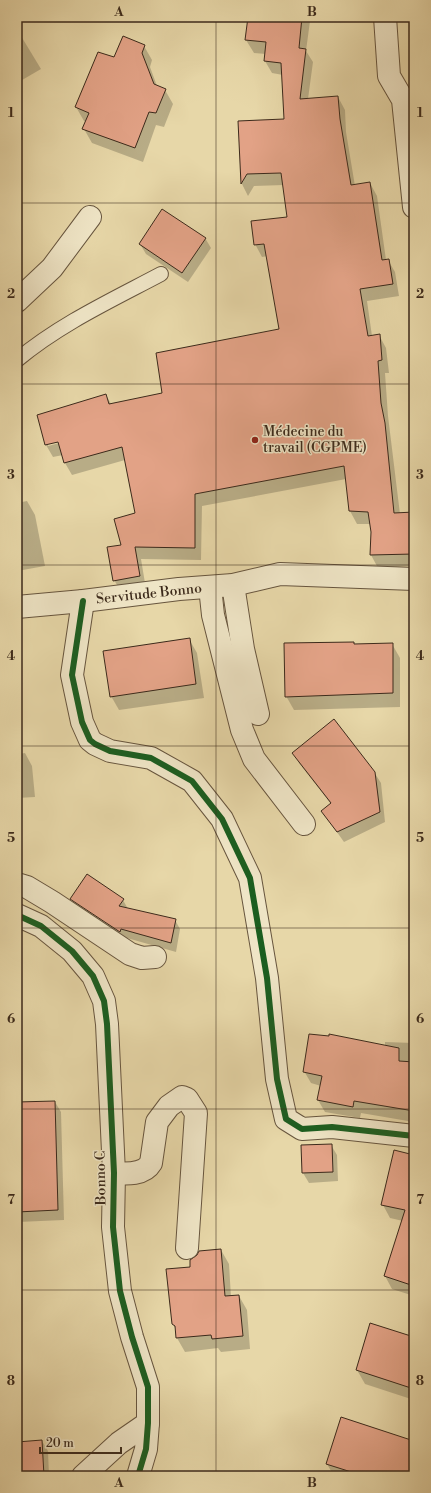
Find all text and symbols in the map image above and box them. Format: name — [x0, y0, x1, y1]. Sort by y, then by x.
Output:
text: A — [113, 4, 124, 20]
text: B — [307, 4, 317, 20]
text: 1 — [8, 105, 15, 121]
text: 1 — [417, 105, 424, 121]
text: 2 — [7, 286, 15, 302]
text: 2 — [416, 286, 424, 302]
place label: Médecine du travail (CGPME) — [263, 423, 367, 457]
marker: Médecine du travail (CGPME) — [250, 435, 260, 445]
text: 3 — [7, 467, 15, 483]
text: 3 — [416, 467, 424, 483]
street label: Servitude Bonno — [95, 579, 203, 609]
text: 4 — [7, 648, 16, 664]
text: 4 — [416, 648, 425, 664]
text: 5 — [7, 830, 15, 846]
text: 5 — [416, 830, 424, 846]
text: 6 — [7, 1011, 15, 1027]
text: 6 — [416, 1011, 424, 1027]
street label: Bonno C — [92, 1150, 110, 1207]
text: 7 — [7, 1192, 15, 1208]
text: 7 — [416, 1192, 424, 1208]
text: 8 — [7, 1373, 15, 1389]
text: 8 — [416, 1373, 424, 1389]
scale bar — [40, 1429, 121, 1455]
text: 20 m — [46, 1436, 74, 1451]
text: A — [113, 1475, 124, 1491]
text: B — [307, 1475, 317, 1491]

